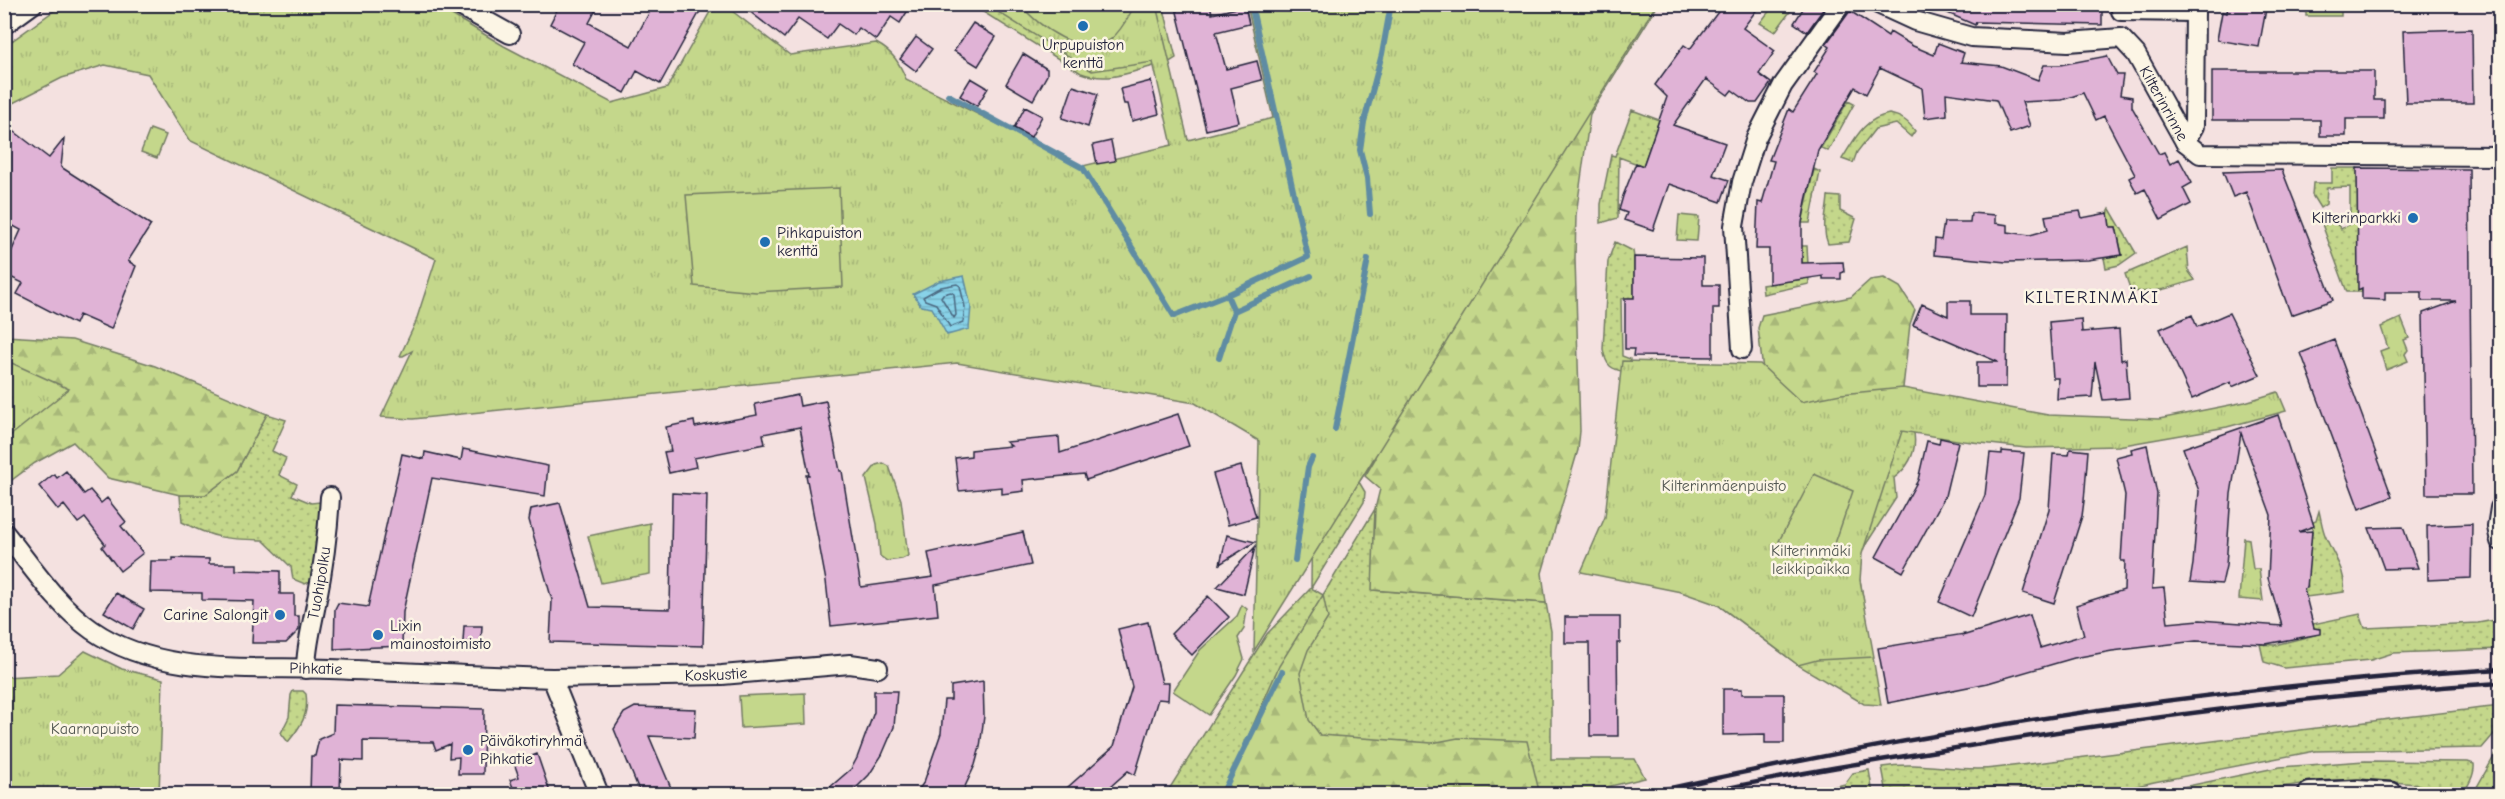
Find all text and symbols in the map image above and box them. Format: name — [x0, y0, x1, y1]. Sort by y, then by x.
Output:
marker: Urpupuiston kenttä — [1076, 19, 1090, 33]
place label: Urpupuiston kenttä — [1042, 36, 1124, 72]
street label: Kilterinrinne — [2136, 63, 2192, 144]
place label: Kilterinparkki — [2312, 209, 2401, 227]
marker: Kilterinparkki — [2406, 211, 2420, 225]
place label: Pihkapuiston kenttä — [777, 224, 862, 260]
marker: Pihkapuiston kenttä — [758, 235, 772, 249]
district label: KILTERINMÄKI — [2024, 287, 2160, 308]
park label: Kilterinmäenpuisto — [1662, 477, 1786, 495]
park label: Kilterinmäki leikkipaikka — [1771, 542, 1851, 578]
street label: Tuohipolku — [304, 546, 334, 621]
place label: Carine Salongit — [163, 606, 268, 624]
marker: Carine Salongit — [273, 608, 287, 622]
place label: Lixin mainostoimisto — [390, 617, 491, 653]
marker: Lixin mainostoimisto — [371, 628, 385, 642]
street label: Pihkatie — [289, 659, 343, 679]
street label: Koskustie — [684, 664, 748, 685]
park label: Kaarnapuisto — [51, 720, 139, 738]
place label: Päiväkotiryhmä Pihkatie — [480, 732, 582, 768]
marker: Päiväkotiryhmä Pihkatie — [461, 743, 475, 757]

